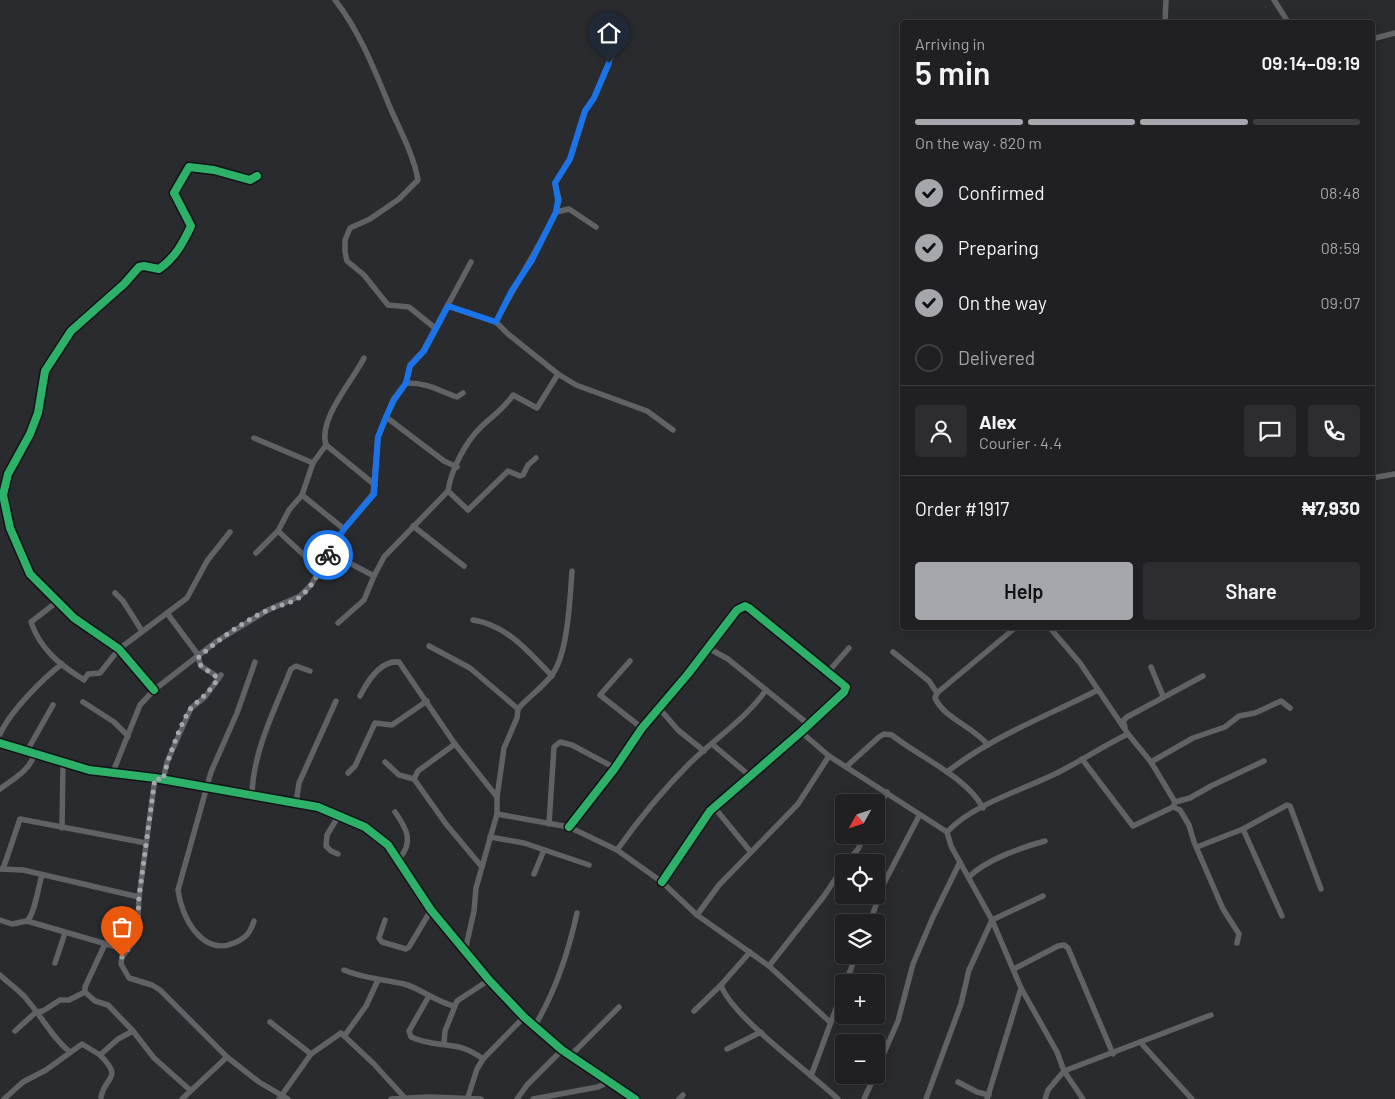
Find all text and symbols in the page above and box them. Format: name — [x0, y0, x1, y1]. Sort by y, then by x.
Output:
pin — [588, 12, 630, 63]
icon: home — [595, 19, 623, 47]
text: Arriving in — [915, 34, 985, 53]
text: 09:14–09:19 — [1261, 51, 1360, 74]
text: 5 min — [915, 53, 990, 91]
text: On the way · 820 m — [915, 133, 1042, 152]
icon: check — [915, 179, 943, 207]
text: Confirmed — [958, 181, 1045, 204]
text: 08:48 — [1320, 183, 1360, 202]
icon: check — [915, 234, 943, 262]
text: Preparing — [958, 236, 1039, 259]
text: 08:59 — [1321, 238, 1360, 257]
icon: check — [915, 289, 943, 317]
text: On the way — [958, 291, 1047, 314]
text: 09:07 — [1321, 293, 1360, 312]
text: Delivered — [958, 346, 1035, 369]
button: person — [915, 405, 967, 457]
button: chat — [1244, 405, 1296, 457]
button: phone — [1308, 405, 1360, 457]
text: Alex — [979, 410, 1017, 433]
text: Courier · 4.4 — [979, 433, 1062, 452]
text: ₦7,930 — [1302, 496, 1360, 519]
text: Order #1917 — [915, 497, 1009, 520]
courier — [303, 530, 353, 580]
icon: bike — [314, 541, 342, 569]
button: Help — [915, 562, 1133, 620]
button: Share — [1143, 562, 1360, 620]
north arrow — [835, 794, 885, 844]
map controls — [835, 794, 885, 1084]
button: locate — [835, 854, 885, 904]
pin — [101, 906, 143, 957]
icon: bag — [108, 913, 136, 941]
button: layers — [835, 914, 885, 964]
button: + — [835, 974, 885, 1024]
button: − — [835, 1034, 885, 1084]

